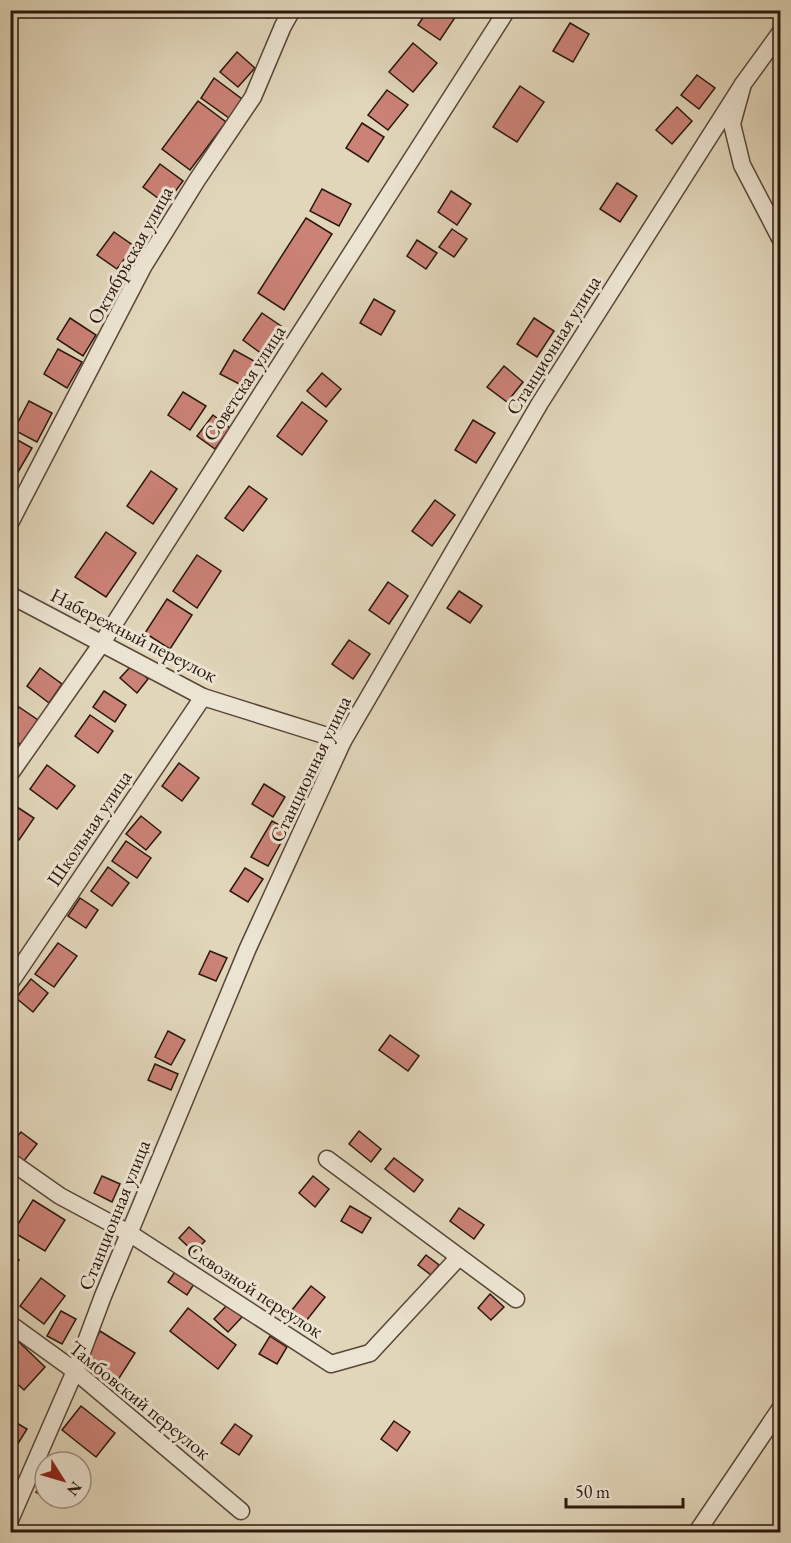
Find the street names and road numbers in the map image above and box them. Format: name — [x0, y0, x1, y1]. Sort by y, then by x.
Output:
street label: Октябрьская улица — [81, 181, 179, 329]
street label: Станционная улица — [500, 270, 606, 420]
street label: Советская улица — [197, 320, 291, 446]
street label: Набережный переулок — [46, 582, 222, 688]
street label: Станционная улица — [263, 691, 357, 847]
street label: Школьная улица — [41, 765, 137, 891]
street label: Станционная улица — [72, 1136, 156, 1294]
street label: Сквозной переулок — [182, 1236, 329, 1344]
street label: Тамбовский переулок — [64, 1335, 217, 1466]

